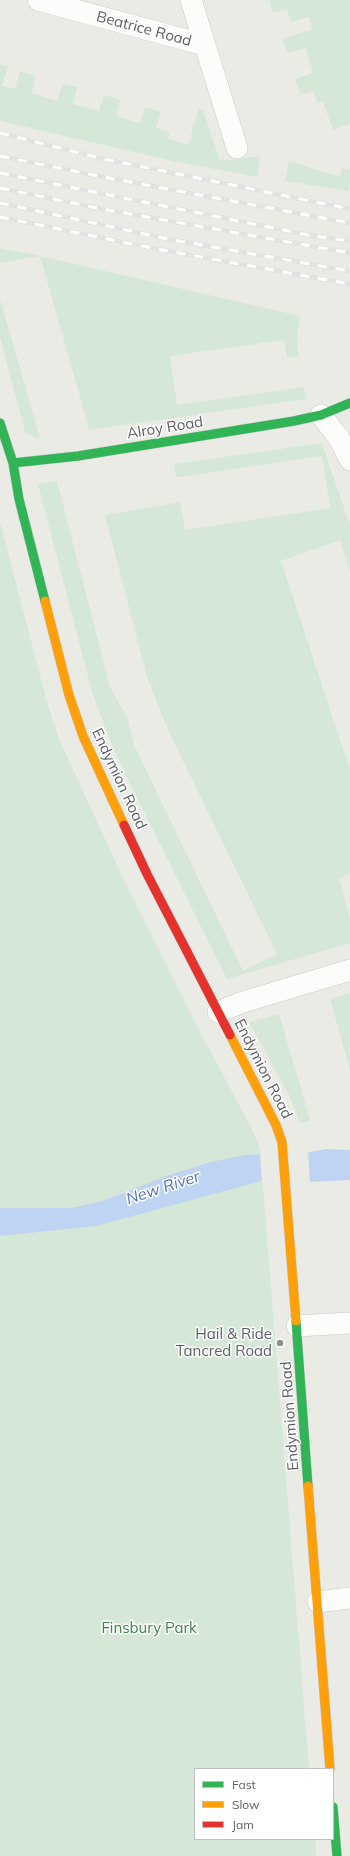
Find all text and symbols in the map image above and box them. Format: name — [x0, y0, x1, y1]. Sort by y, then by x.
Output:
street label: Beatrice Road — [94, 8, 194, 50]
street label: Alroy Road — [126, 413, 204, 443]
street label: Endymion Road — [88, 726, 150, 832]
street label: Endymion Road — [230, 1016, 296, 1122]
water label: New River — [124, 1167, 202, 1209]
place label: Hail & Ride Tancred Road — [176, 1325, 272, 1360]
marker: Hail & Ride Tancred Road — [275, 1338, 285, 1348]
street label: Endymion Road — [277, 1361, 303, 1471]
park label: Finsbury Park — [101, 1619, 197, 1637]
legend — [194, 1768, 334, 1840]
text: Fast — [232, 1777, 256, 1792]
text: Slow — [232, 1797, 260, 1812]
text: Jam — [232, 1817, 254, 1832]

